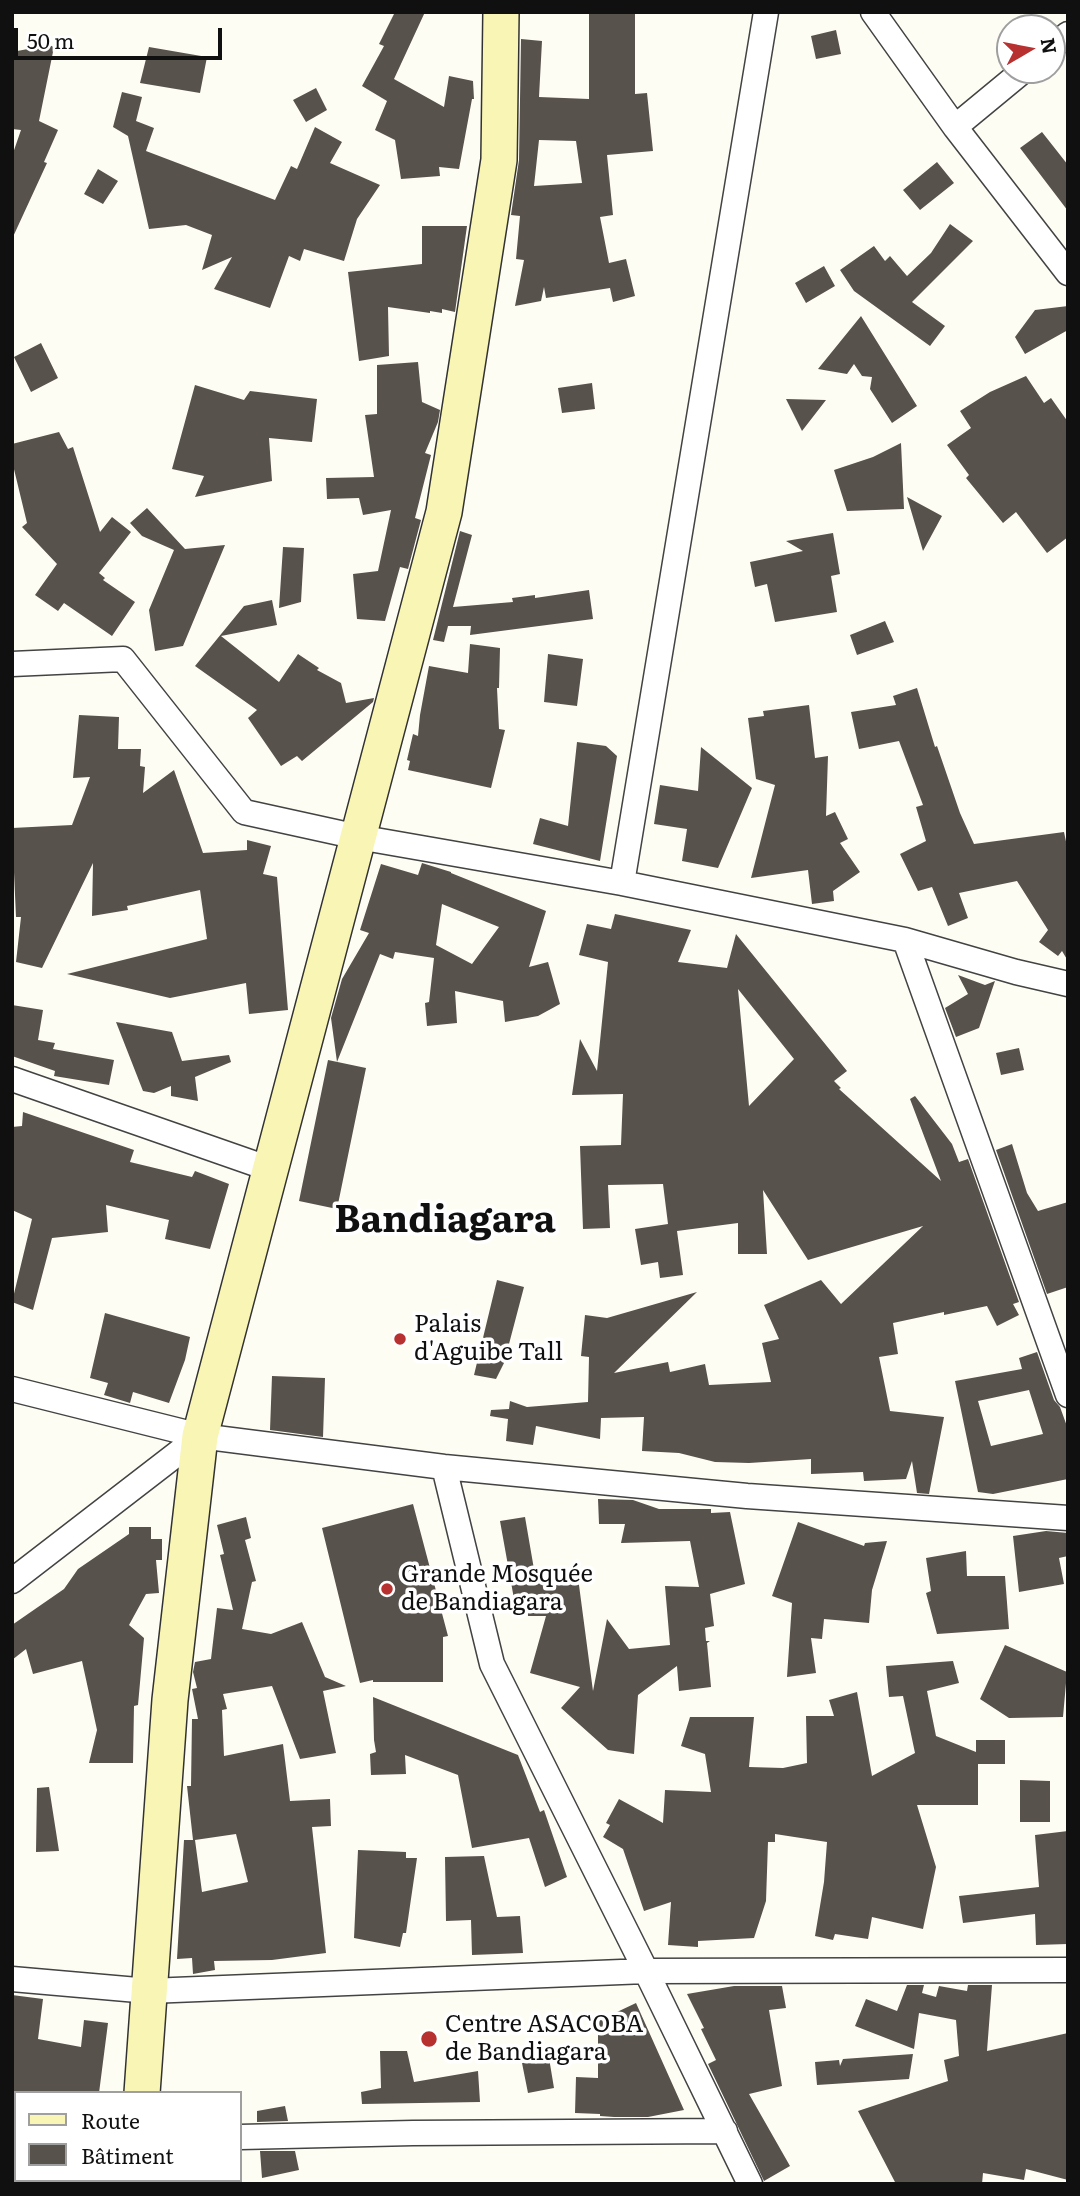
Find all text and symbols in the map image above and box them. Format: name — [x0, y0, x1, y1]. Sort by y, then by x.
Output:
scale bar — [18, 14, 226, 58]
north arrow — [996, 14, 1066, 84]
text: 50 m — [27, 24, 74, 55]
text: N — [1035, 35, 1065, 56]
district label: Bandiagara — [334, 1198, 556, 1244]
place label: Palais d'Aguibe Tall — [414, 1311, 563, 1367]
marker: Palais d'Aguibe Tall — [392, 1331, 408, 1347]
place label: Grande Mosquée de Bandiagara — [401, 1561, 593, 1617]
marker: Grande Mosquée de Bandiagara — [379, 1581, 395, 1597]
place label: Centre ASACOBA de Bandiagara — [445, 2011, 643, 2067]
marker: Centre ASACOBA de Bandiagara — [419, 2029, 439, 2049]
legend — [14, 2091, 242, 2182]
text: Route — [81, 2104, 140, 2135]
text: Bâtiment — [81, 2139, 174, 2170]

